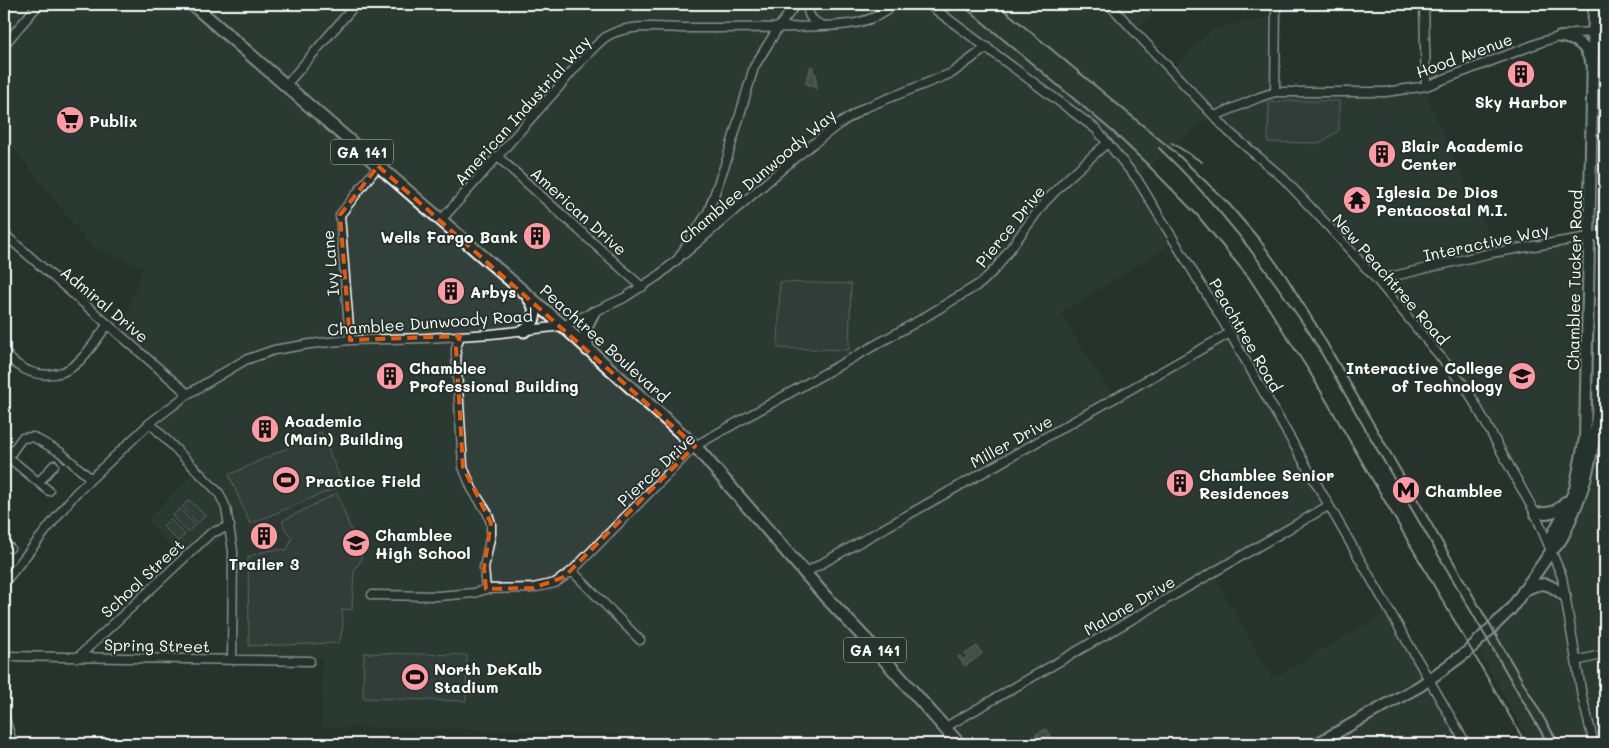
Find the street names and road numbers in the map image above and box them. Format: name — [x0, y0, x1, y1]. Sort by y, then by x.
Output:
street label: Hood Avenue — [1413, 28, 1515, 82]
street label: American Industrial Way — [449, 31, 595, 189]
street label: Chamblee Dunwoody Way — [674, 104, 840, 248]
road number: GA 141 — [331, 140, 393, 164]
street label: American Drive — [527, 162, 631, 260]
street label: Pierce Drive — [971, 181, 1049, 271]
street label: Chamblee Tucker Road — [1562, 189, 1586, 371]
street label: New Peachtree Road — [1328, 209, 1454, 349]
street label: Interactive Way — [1421, 218, 1551, 266]
street label: Ivy Lane — [317, 229, 343, 297]
street label: Admiral Drive — [57, 261, 153, 347]
street label: Peachtree Road — [1205, 274, 1287, 396]
street label: Peachtree Boulevard — [536, 279, 674, 407]
street label: Chamblee Dunwoody Road — [327, 304, 533, 340]
street label: Miller Drive — [966, 410, 1056, 472]
street label: Pierce Drive — [613, 427, 699, 511]
street label: School Street — [96, 534, 188, 622]
street label: Malone Drive — [1079, 570, 1179, 640]
street label: Spring Street — [104, 634, 210, 656]
road number: GA 141 — [844, 638, 906, 662]

